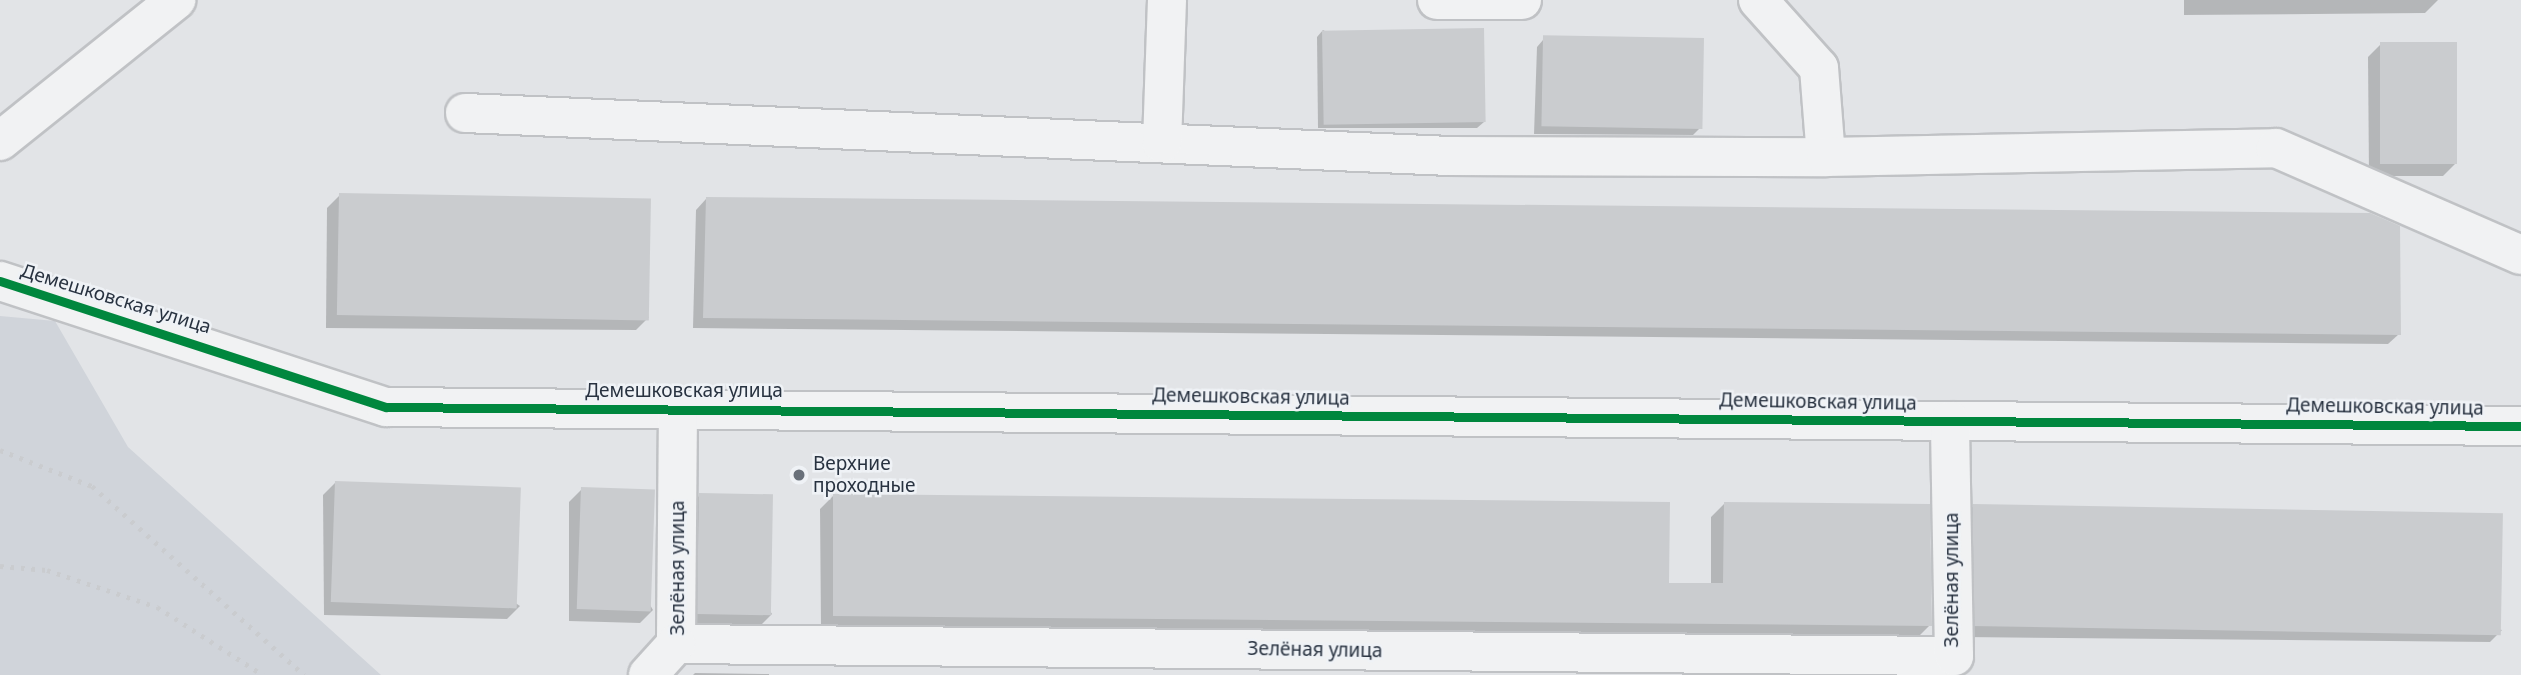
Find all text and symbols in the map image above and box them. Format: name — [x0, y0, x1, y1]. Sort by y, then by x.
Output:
street label: Демешковская улица — [18, 259, 214, 339]
street label: Демешковская улица — [585, 380, 783, 402]
street label: Демешковская улица — [1152, 384, 1350, 410]
street label: Демешковская улица — [1719, 389, 1917, 415]
street label: Демешковская улица — [2286, 394, 2484, 420]
place label: Верхние проходные — [813, 453, 915, 497]
marker: Верхние проходные — [791, 467, 807, 483]
street label: Зелёная улица — [667, 500, 689, 636]
street label: Зелёная улица — [1941, 512, 1963, 648]
street label: Зелёная улица — [1247, 637, 1383, 663]

